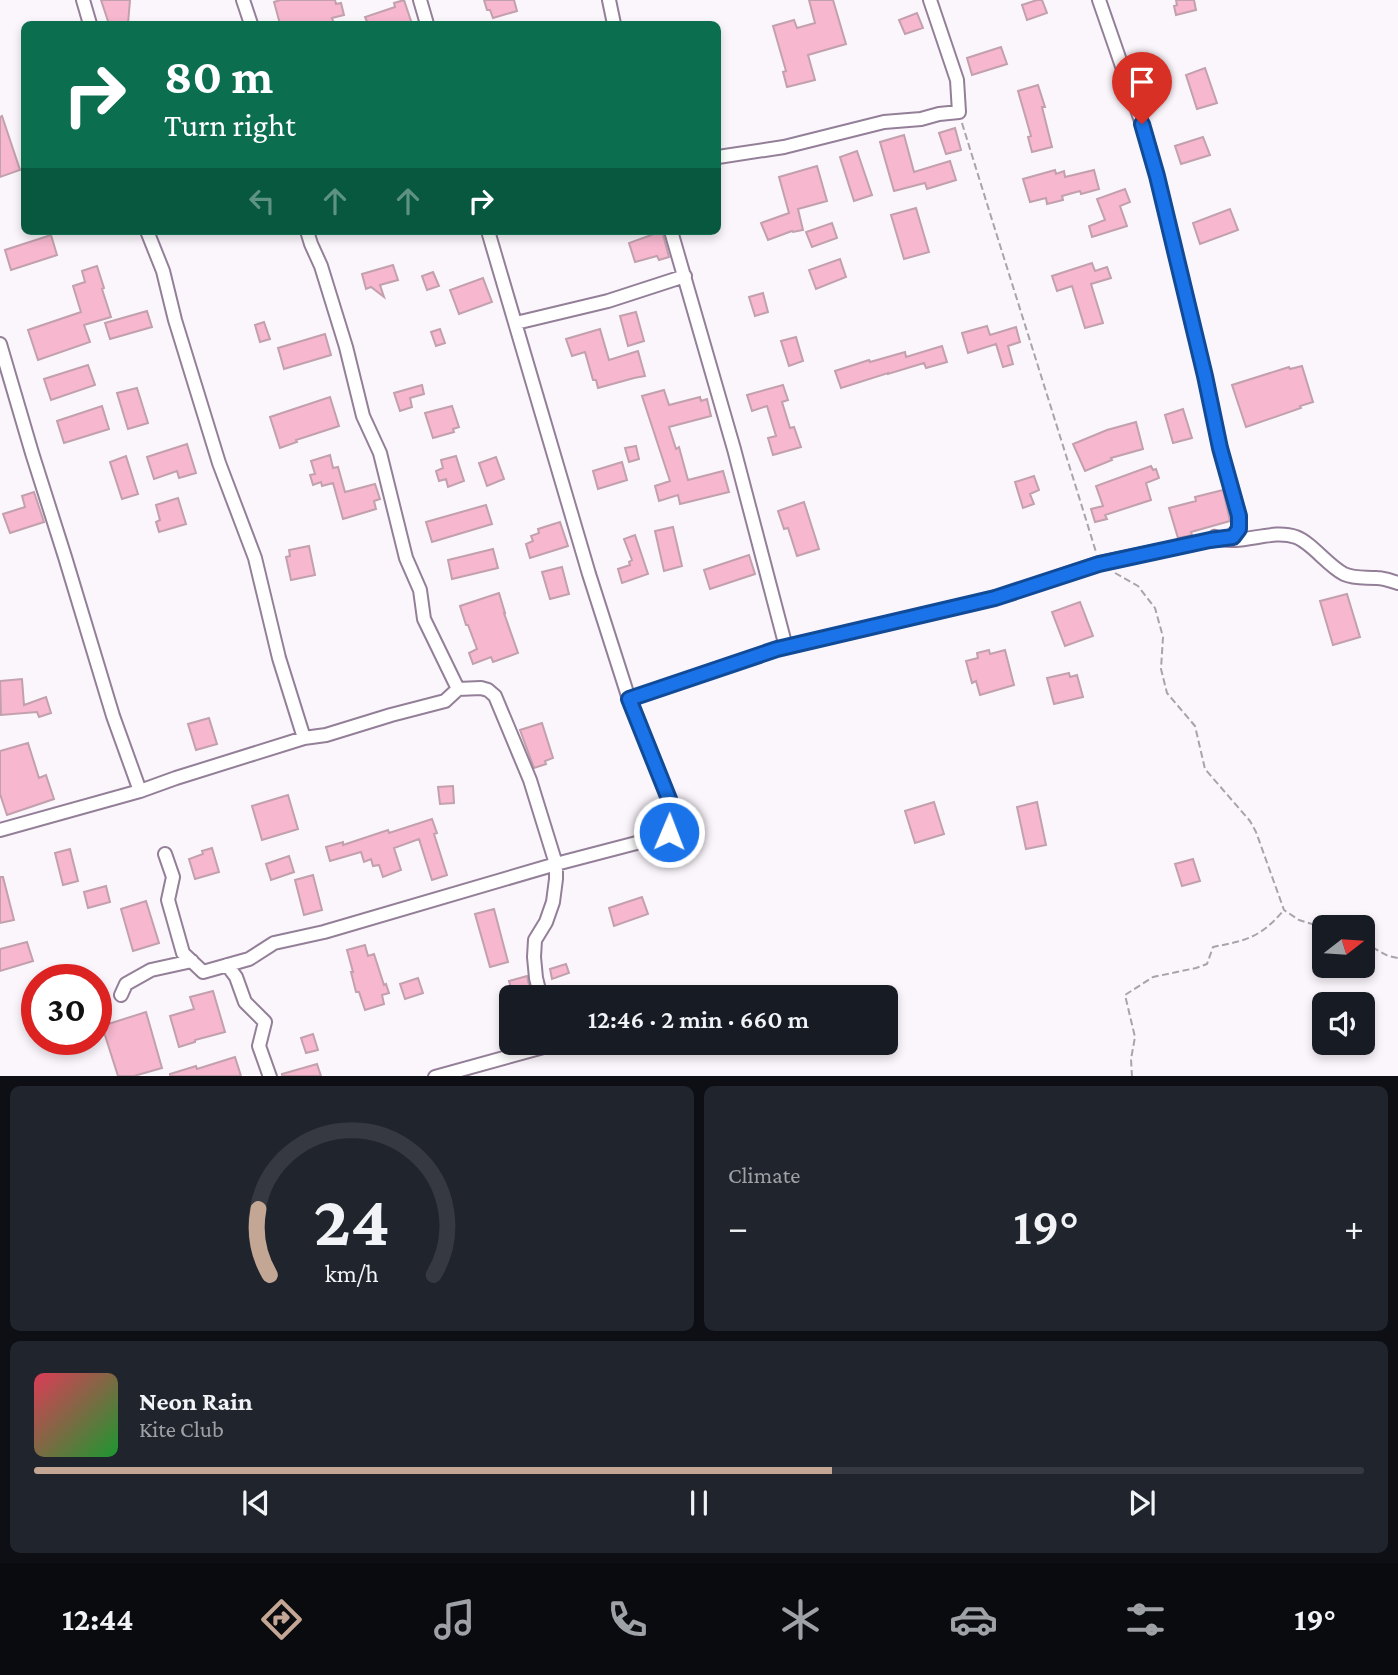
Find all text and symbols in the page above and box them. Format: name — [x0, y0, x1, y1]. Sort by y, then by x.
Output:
icon: right — [49, 49, 140, 140]
text: 80 m — [164, 49, 273, 104]
pin — [1112, 52, 1172, 124]
icon: arrive — [1123, 63, 1161, 101]
text: Turn right — [164, 107, 296, 143]
icon: left — [243, 182, 281, 220]
icon: ahead — [316, 182, 354, 220]
icon: ahead — [389, 182, 427, 220]
icon: right — [462, 182, 500, 220]
position arrow — [632, 795, 706, 869]
north arrow — [1312, 915, 1376, 978]
map controls — [1312, 915, 1375, 1055]
speed limit sign: 30 — [21, 964, 112, 1055]
button: sound — [1312, 992, 1375, 1055]
text: 12:46 · 2 min · 660 m — [588, 1005, 809, 1034]
text: Climate — [728, 1162, 800, 1188]
text: 24 — [314, 1180, 390, 1261]
text: 19° — [1013, 1197, 1079, 1255]
text: − — [728, 1206, 748, 1248]
text: + — [1344, 1206, 1364, 1248]
text: km/h — [325, 1259, 379, 1286]
text: Neon Rain — [139, 1387, 253, 1416]
text: Kite Club — [139, 1416, 224, 1442]
icon: previous — [237, 1484, 275, 1522]
icon: pause — [680, 1484, 718, 1522]
icon: next — [1123, 1484, 1161, 1522]
icon: directions — [257, 1595, 306, 1644]
icon: music — [430, 1595, 479, 1644]
icon: phone — [603, 1595, 652, 1644]
icon: climate — [776, 1595, 825, 1644]
icon: car — [949, 1595, 998, 1644]
icon: filters — [1121, 1595, 1170, 1644]
text: 12:44 — [62, 1601, 134, 1637]
text: 19° — [1294, 1601, 1336, 1637]

